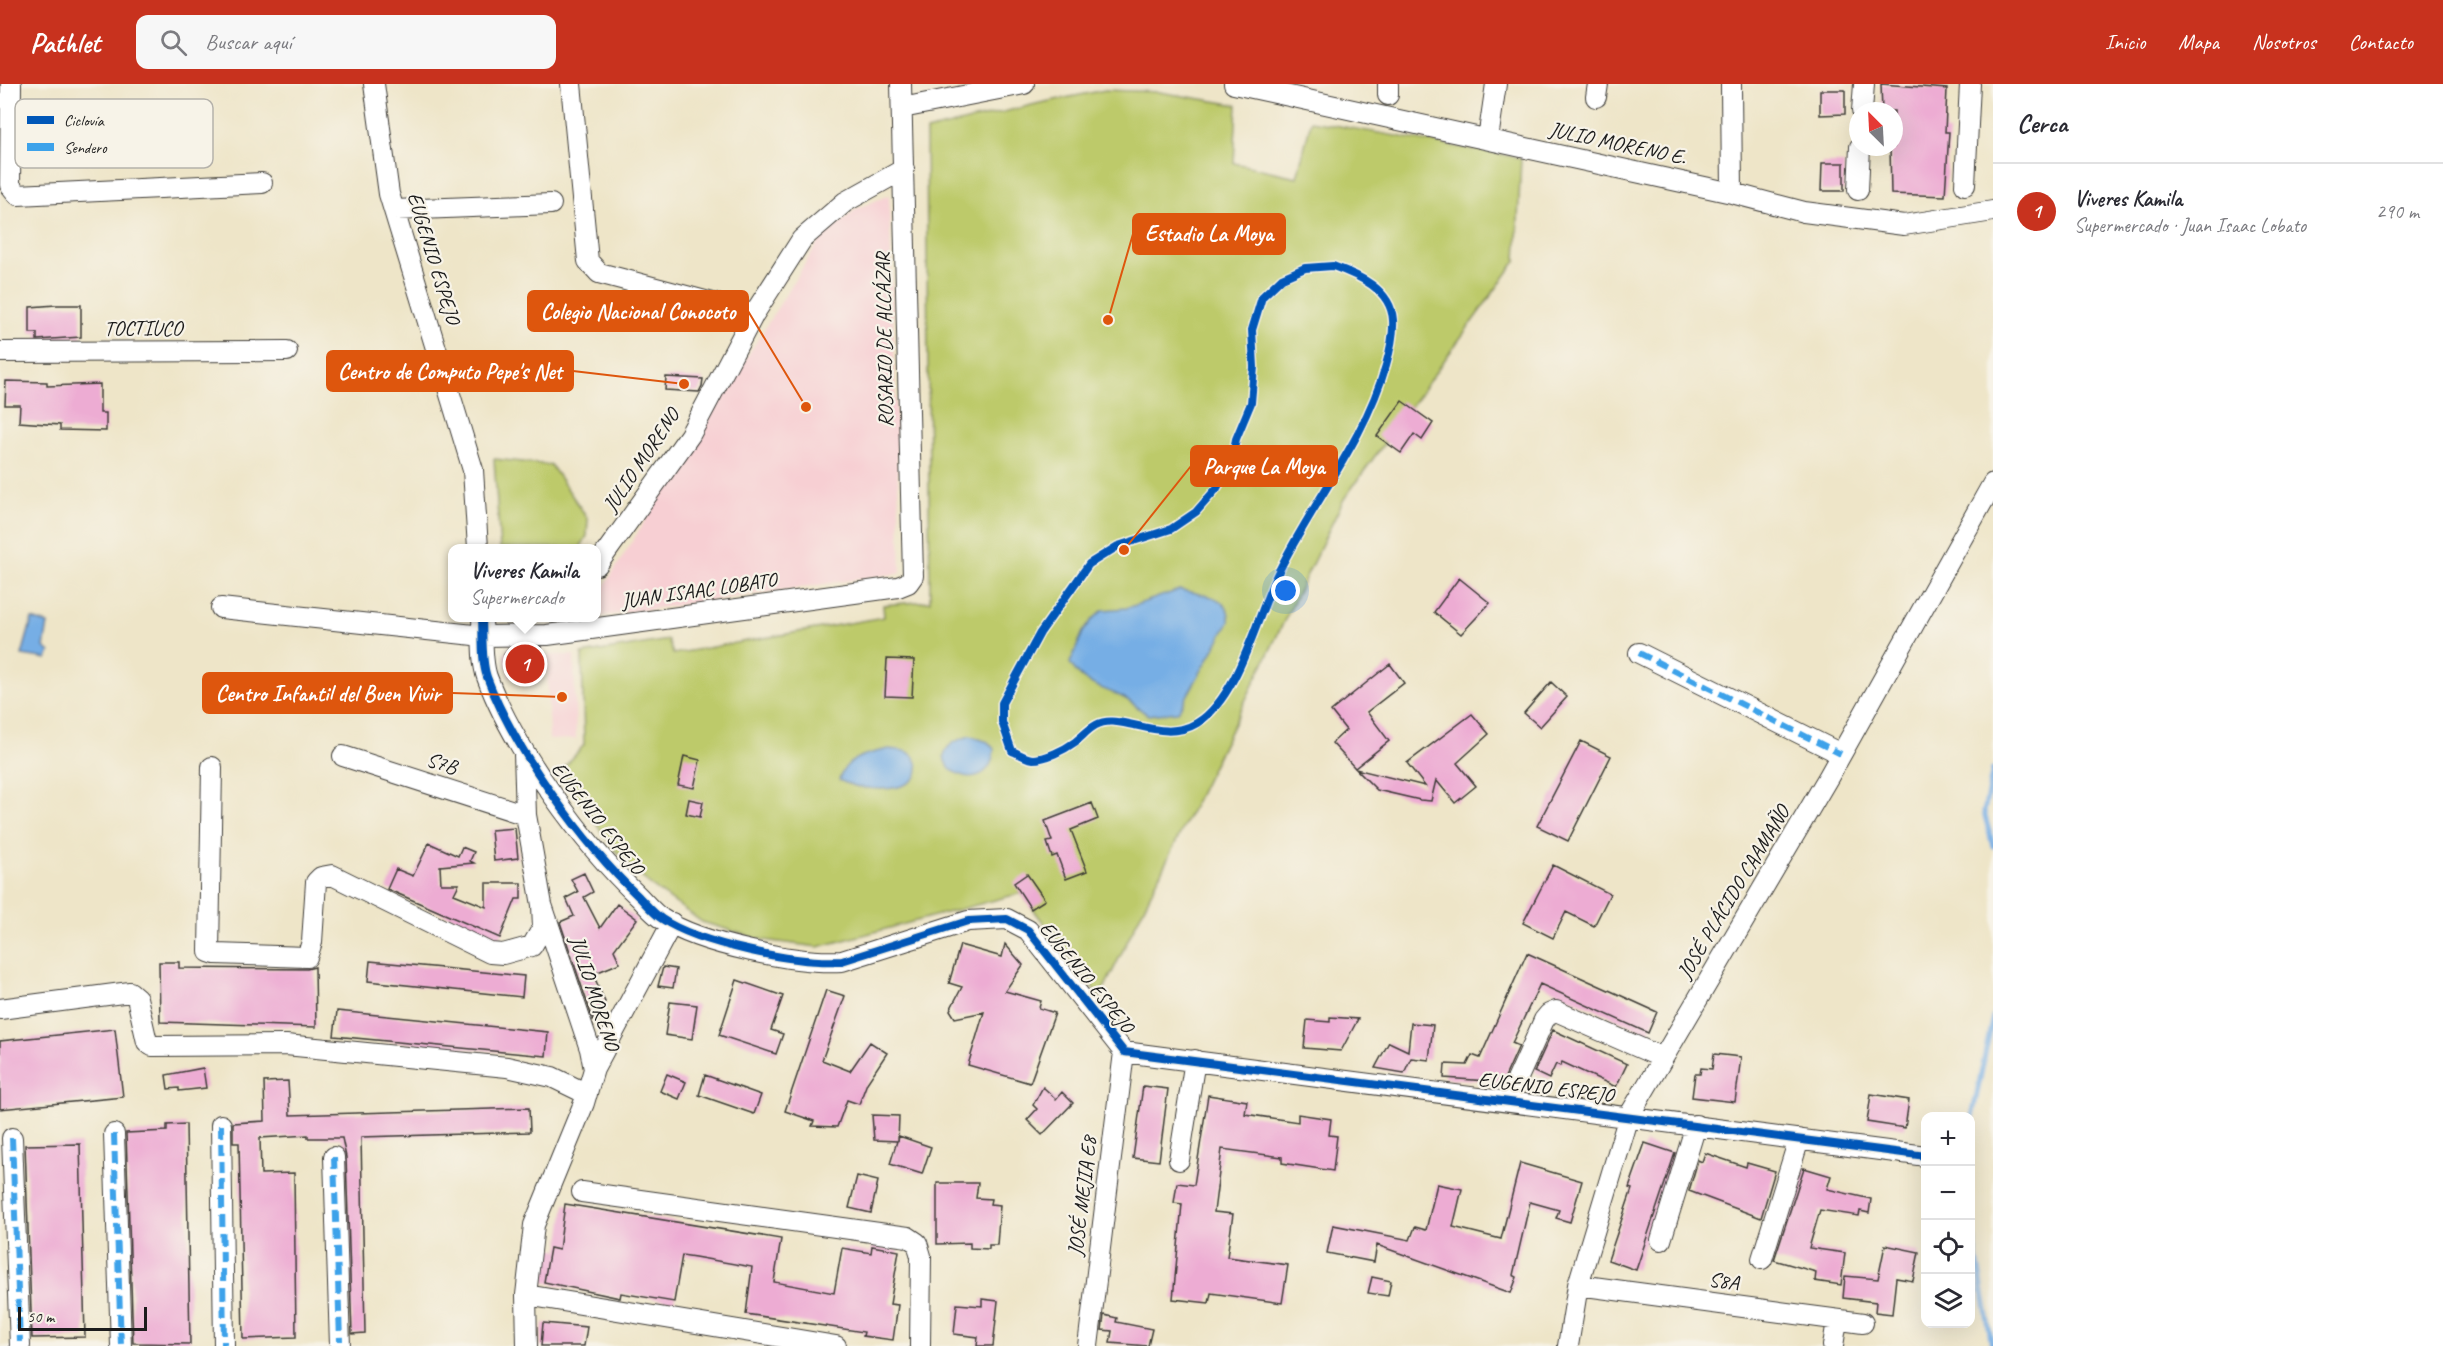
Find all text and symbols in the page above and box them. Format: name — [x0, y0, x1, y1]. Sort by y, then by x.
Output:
search box — [136, 15, 556, 69]
text: Pathlet — [30, 25, 100, 60]
icon: search — [157, 26, 190, 59]
text: Buscar aquí — [205, 28, 292, 56]
text: Inicio — [2105, 29, 2145, 55]
text: Mapa — [2178, 29, 2219, 55]
text: Nosotros — [2252, 29, 2316, 55]
text: Contacto — [2349, 29, 2413, 55]
legend — [15, 99, 213, 168]
north arrow — [1849, 102, 1903, 156]
text: Cerca — [2017, 107, 2067, 140]
text: Ciclovía — [64, 111, 105, 131]
street label: JULIO MORENO E. — [1546, 116, 1690, 170]
text: Sendero — [64, 138, 108, 158]
text: Viveres Kamila — [2074, 185, 2182, 213]
street label: EUGENIO ESPEJO — [402, 189, 467, 329]
text: 1 — [2032, 199, 2041, 224]
text: 290 m — [2376, 199, 2419, 224]
text: Supermercado · Juan Isaac Lobato — [2074, 213, 2306, 238]
callout: Estadio La Moya — [1133, 214, 1285, 254]
text: Estadio La Moya — [1145, 220, 1275, 248]
street label: ROSARIO DE ALCÁZAR — [869, 250, 899, 428]
callout: Colegio Nacional Conocoto — [528, 291, 748, 331]
text: Colegio Nacional Conocoto — [541, 298, 737, 326]
street label: TOCTIUCO — [104, 315, 185, 341]
callout: Centro de Computo Pepe's Net — [327, 351, 573, 391]
text: Centro de Computo Pepe's Net — [338, 358, 565, 386]
street label: JULIO MORENO — [596, 401, 686, 517]
callout: Parque La Moya — [1191, 446, 1337, 486]
text: Parque La Moya — [1203, 453, 1327, 481]
popup — [448, 544, 601, 622]
text: Viveres Kamila — [470, 557, 579, 585]
street label: JUAN ISAAC LOBATO — [619, 566, 781, 614]
your location — [1271, 576, 1300, 605]
text: Supermercado — [470, 585, 564, 610]
pin: 1 — [506, 642, 544, 686]
callout: Centro Infantil del Buen Vivir — [203, 673, 452, 713]
text: Centro Infantil del Buen Vivir — [216, 680, 443, 708]
street label: S7B — [423, 746, 463, 781]
street label: EUGENIO ESPEJO — [546, 756, 652, 882]
street label: JOSÉ PLÁCIDO CAAMAÑO — [1671, 799, 1796, 984]
street label: EUGENIO ESPEJO — [1034, 916, 1142, 1040]
street label: JULIO MORENO — [564, 931, 627, 1056]
street label: EUGENIO ESPEJO — [1477, 1066, 1618, 1109]
map controls — [1921, 1112, 1975, 1328]
button: + — [1921, 1112, 1975, 1166]
street label: JOSÉ MEJIA E8 — [1062, 1132, 1103, 1258]
button: − — [1921, 1166, 1975, 1220]
button: locate — [1921, 1220, 1975, 1274]
street label: S8A — [1707, 1266, 1742, 1296]
button: layers — [1921, 1274, 1975, 1328]
scale bar — [18, 1304, 147, 1332]
text: 50 m — [27, 1307, 54, 1327]

